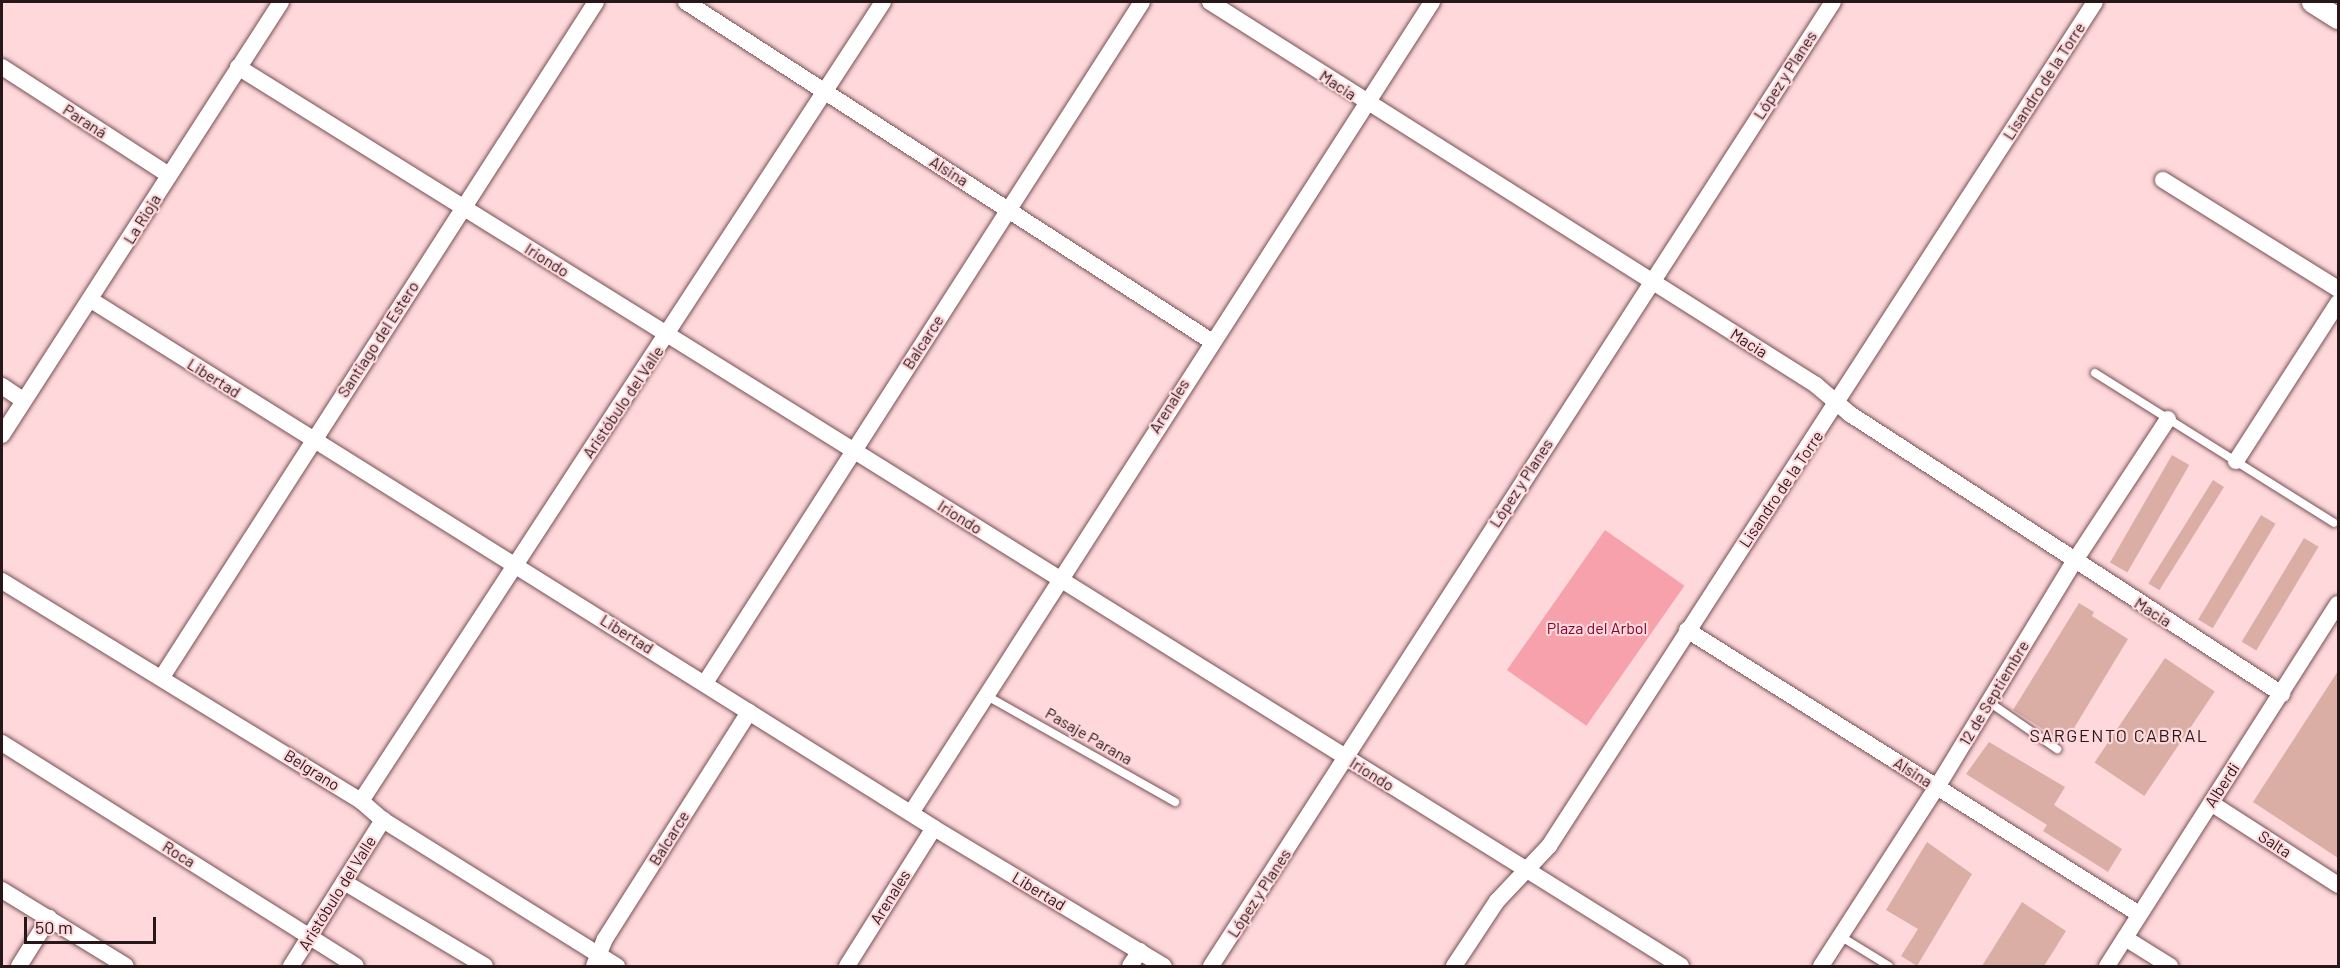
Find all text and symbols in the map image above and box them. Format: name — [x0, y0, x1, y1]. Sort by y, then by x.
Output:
street label: Lisandro de la Torre — [1999, 19, 2089, 143]
street label: López y Planes — [1749, 27, 1821, 123]
street label: Macia — [1316, 66, 1360, 104]
street label: Paraná — [59, 100, 111, 142]
street label: Alsina — [926, 152, 972, 190]
street label: La Rioja — [119, 191, 165, 247]
street label: Iriondo — [521, 239, 573, 281]
street label: Santiago del Estero — [333, 277, 423, 401]
street label: Balcarce — [898, 311, 948, 373]
street label: Macia — [1727, 324, 1771, 362]
street label: Aristóbulo del Valle — [578, 342, 668, 462]
street label: Libertad — [184, 354, 244, 402]
street label: Arenales — [1145, 375, 1193, 437]
street label: Lisandro de la Torre — [1735, 427, 1827, 551]
street label: López y Planes — [1485, 435, 1557, 531]
street label: Iriondo — [934, 496, 986, 538]
street label: Macia — [2131, 593, 2175, 631]
street label: Libertad — [597, 610, 657, 658]
park label: Plaza del Arbol — [1547, 618, 1647, 638]
street label: 12 de Septiembre — [1955, 637, 2033, 749]
street label: Pasaje Parana — [1042, 703, 1136, 769]
district label: SARGENTO CABRAL — [2029, 724, 2209, 746]
street label: Belgrano — [281, 745, 343, 795]
street label: Iriondo — [1346, 753, 1398, 795]
street label: Alsina — [1890, 753, 1936, 791]
street label: Alberdi — [2201, 759, 2243, 811]
street label: Balcarce — [645, 807, 693, 869]
street label: Salta — [2255, 826, 2295, 862]
street label: Aristóbulo del Valle — [294, 832, 380, 954]
street label: Roca — [159, 837, 199, 871]
street label: López y Planes — [1223, 845, 1295, 941]
street label: Arenales — [866, 866, 914, 928]
street label: Libertad — [1009, 868, 1069, 914]
scale bar — [27, 905, 159, 943]
text: 50 m — [35, 916, 73, 938]

